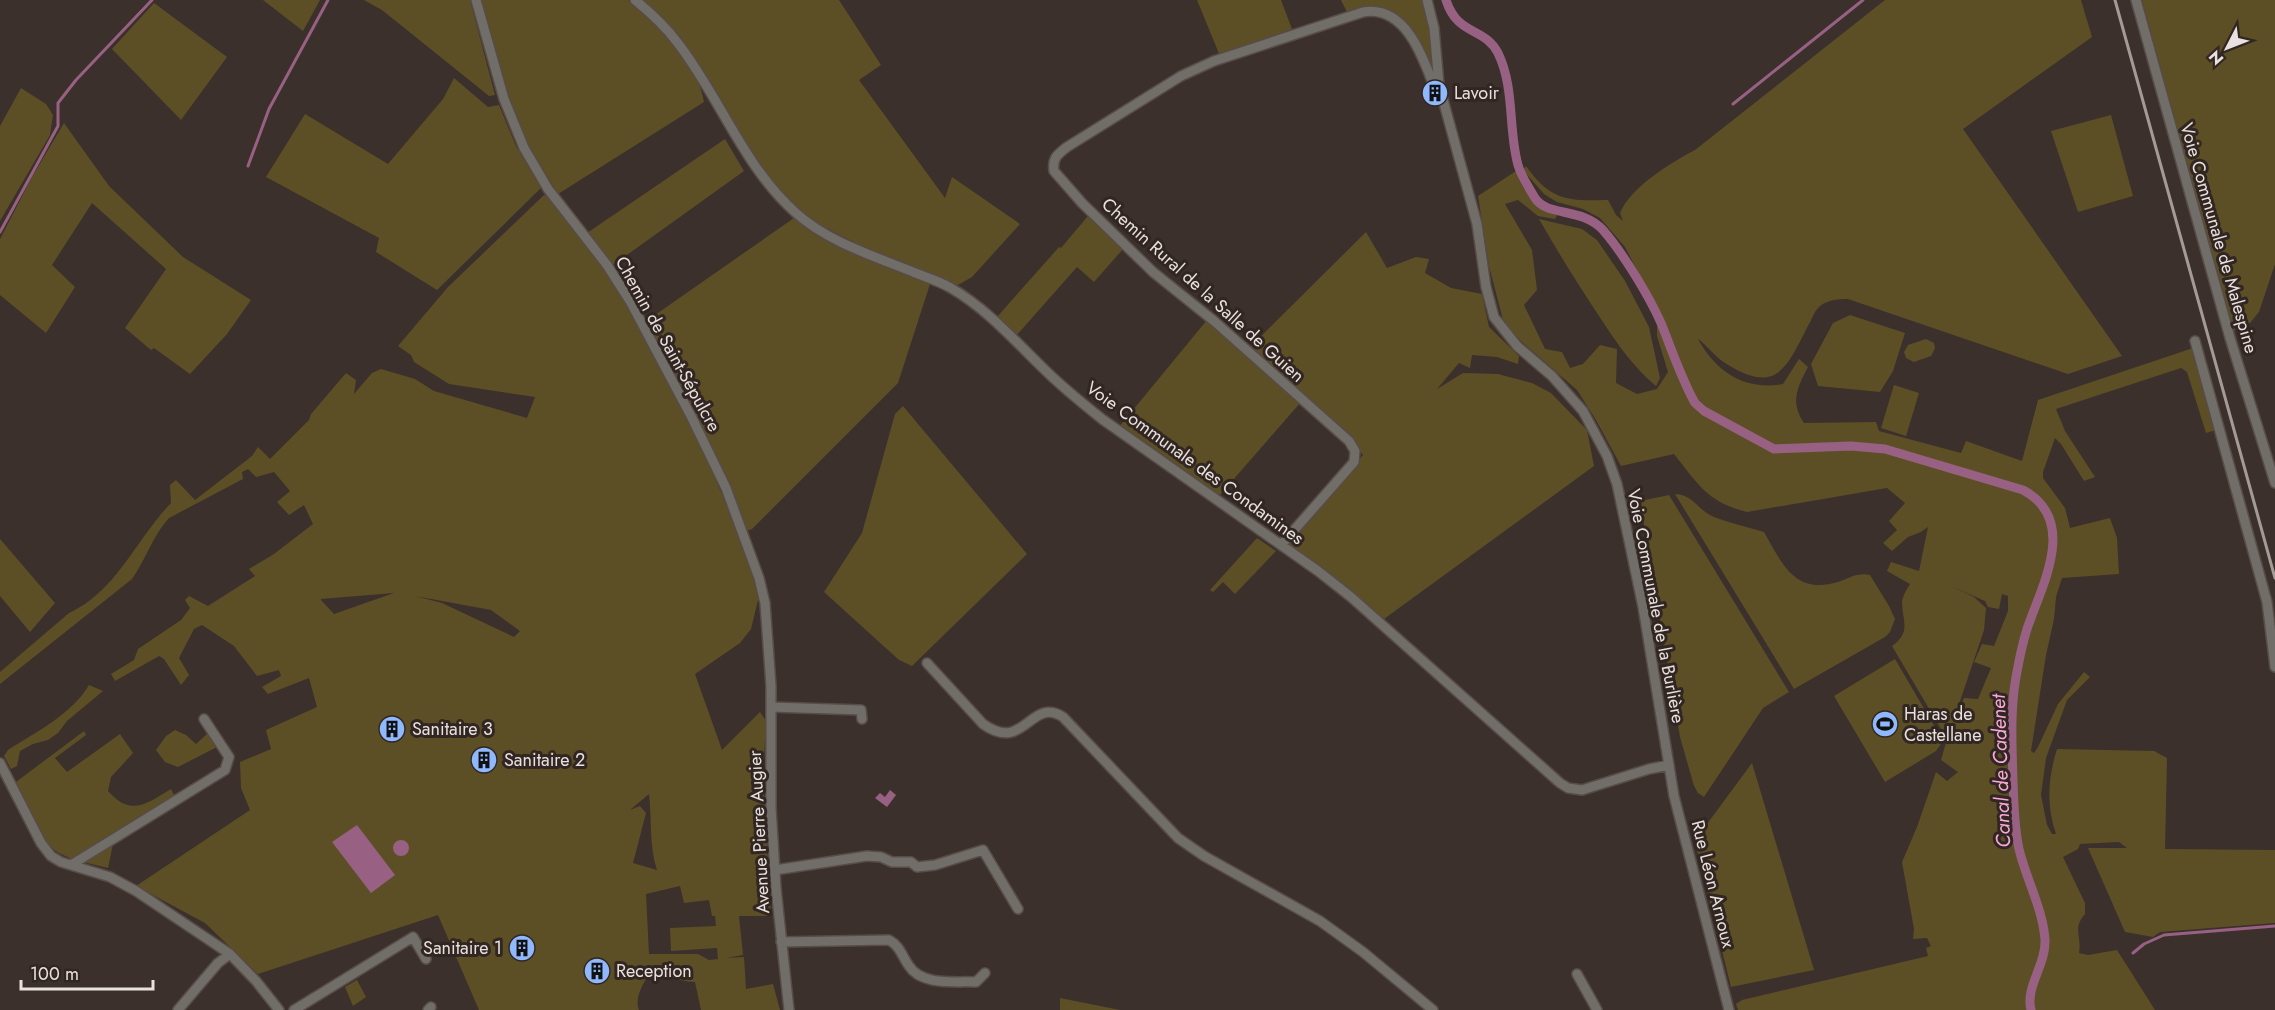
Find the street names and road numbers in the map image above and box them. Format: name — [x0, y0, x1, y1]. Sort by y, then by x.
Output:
street label: Voie Communale de Malespine — [2174, 120, 2264, 356]
street label: Chemin Rural de la Salle de Guien — [1096, 192, 1310, 388]
street label: Chemin de Saint-Sépulcre — [609, 252, 727, 436]
street label: Voie Communale des Condamines — [1081, 375, 1309, 551]
street label: Voie Communale de la Burlière — [1621, 487, 1691, 725]
street label: Avenue Pierre Augier — [742, 749, 776, 914]
street label: Rue Léon Arnoux — [1685, 817, 1742, 951]

